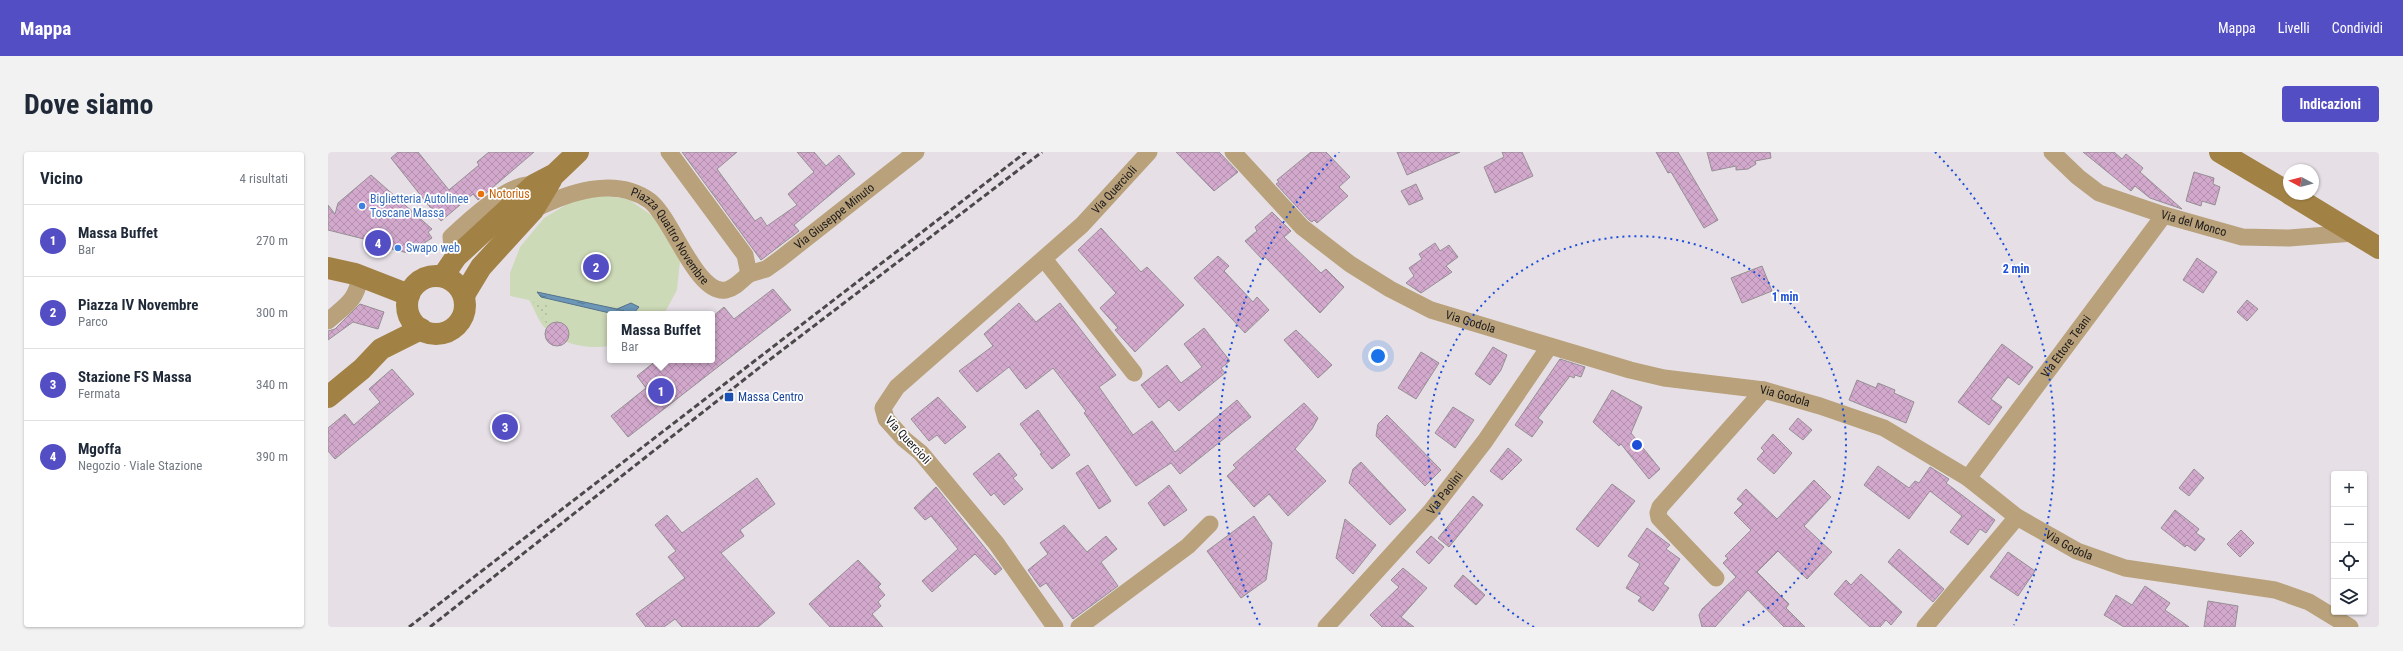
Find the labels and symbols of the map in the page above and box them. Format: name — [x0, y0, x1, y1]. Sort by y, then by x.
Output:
street label: Via Quercioli — [1089, 163, 1140, 217]
north arrow — [2283, 164, 2319, 200]
street label: Via Giuseppe Minuto — [791, 180, 877, 252]
street label: Piazza Quattro Novembre — [629, 185, 712, 288]
place label: Notorius — [489, 187, 530, 201]
marker: Notorius — [476, 189, 486, 199]
place label: Biglietteria Autolinee Toscane Massa — [370, 192, 469, 220]
marker: Biglietteria Autolinee Toscane Massa — [357, 201, 367, 211]
street label: Via del Monco — [2159, 207, 2228, 239]
pin: 4 — [365, 228, 391, 258]
place label: Swapo web — [406, 241, 460, 255]
marker: Swapo web — [393, 243, 403, 253]
pin: 2 — [583, 252, 609, 282]
text: 2 min — [2003, 262, 2029, 276]
text: 1 min — [1772, 290, 1798, 304]
street label: Via Godola — [1444, 308, 1497, 336]
street label: Via Ettore Teani — [2038, 313, 2094, 380]
your location — [1368, 346, 1388, 366]
pin: 1 — [648, 376, 674, 406]
street label: Via Godola — [1759, 383, 1812, 410]
place label: Massa Centro — [738, 390, 804, 404]
marker: Massa Centro — [723, 391, 735, 403]
pin: 3 — [492, 412, 518, 442]
street label: Via Quercioli — [882, 413, 934, 467]
centre of rings — [1630, 438, 1644, 452]
street label: Via Paolini — [1424, 469, 1466, 517]
street label: Via Godola — [2043, 527, 2095, 563]

